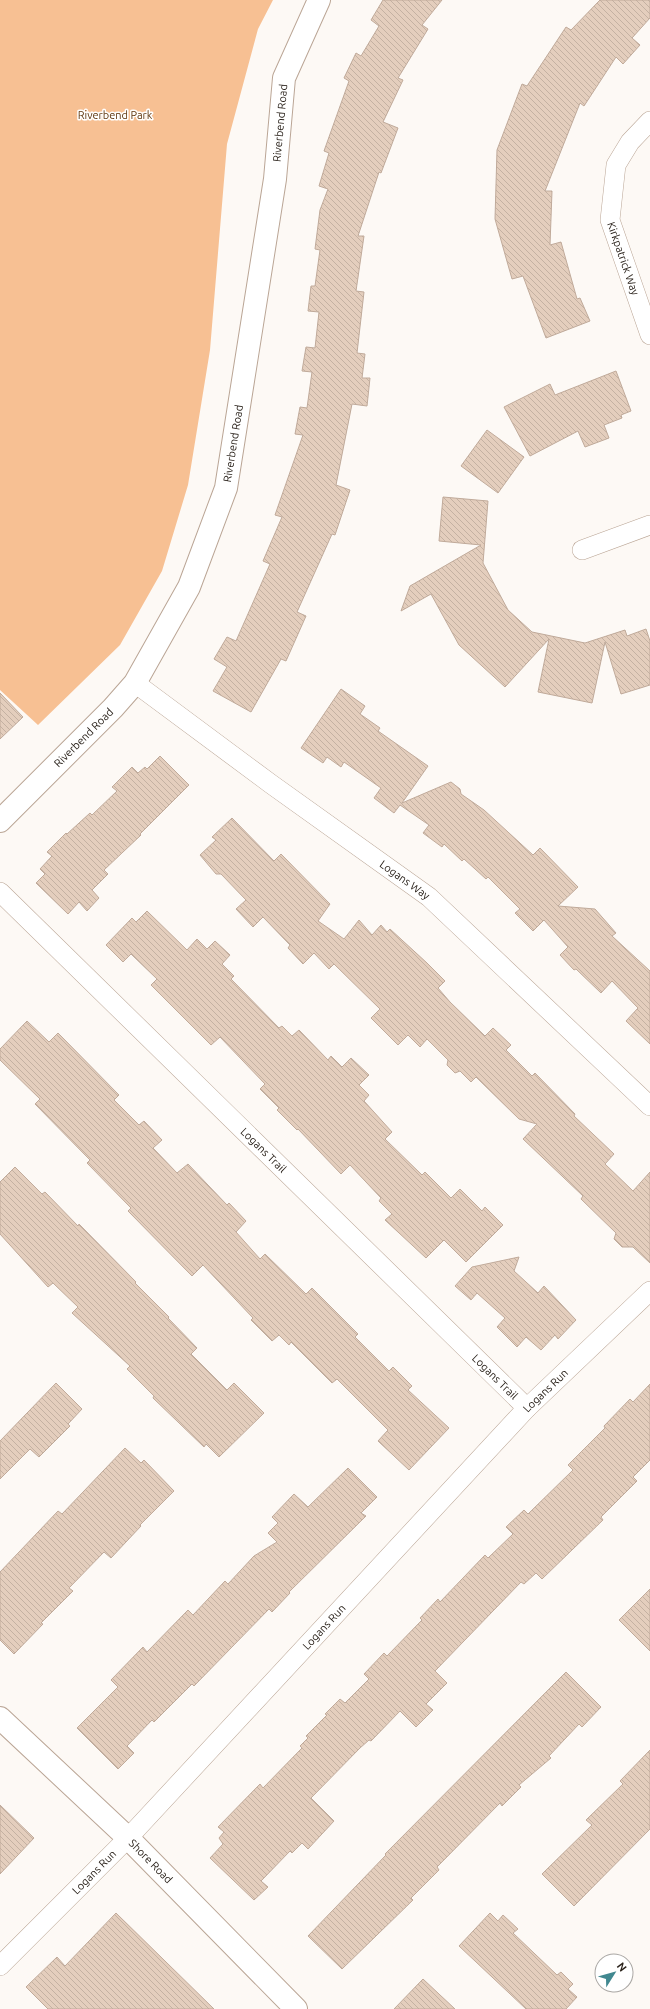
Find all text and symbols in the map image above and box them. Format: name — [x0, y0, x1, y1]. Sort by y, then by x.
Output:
street label: Riverbend Road — [271, 84, 289, 163]
park label: Riverbend Park — [78, 109, 153, 121]
street label: Kirkpatrick Way — [605, 220, 642, 297]
street label: Riverbend Road — [221, 404, 245, 483]
street label: Riverbend Road — [52, 706, 115, 769]
street label: Logans Way — [378, 858, 433, 902]
street label: Logans Trail — [238, 1125, 289, 1175]
street label: Logans Trail — [470, 1352, 520, 1402]
street label: Logans Run — [520, 1367, 570, 1414]
street label: Logans Run — [300, 1602, 348, 1652]
street label: Shore Road — [127, 1837, 175, 1886]
street label: Logans Run — [70, 1848, 118, 1896]
north arrow — [594, 1953, 634, 1993]
text: N — [615, 1960, 629, 1974]

